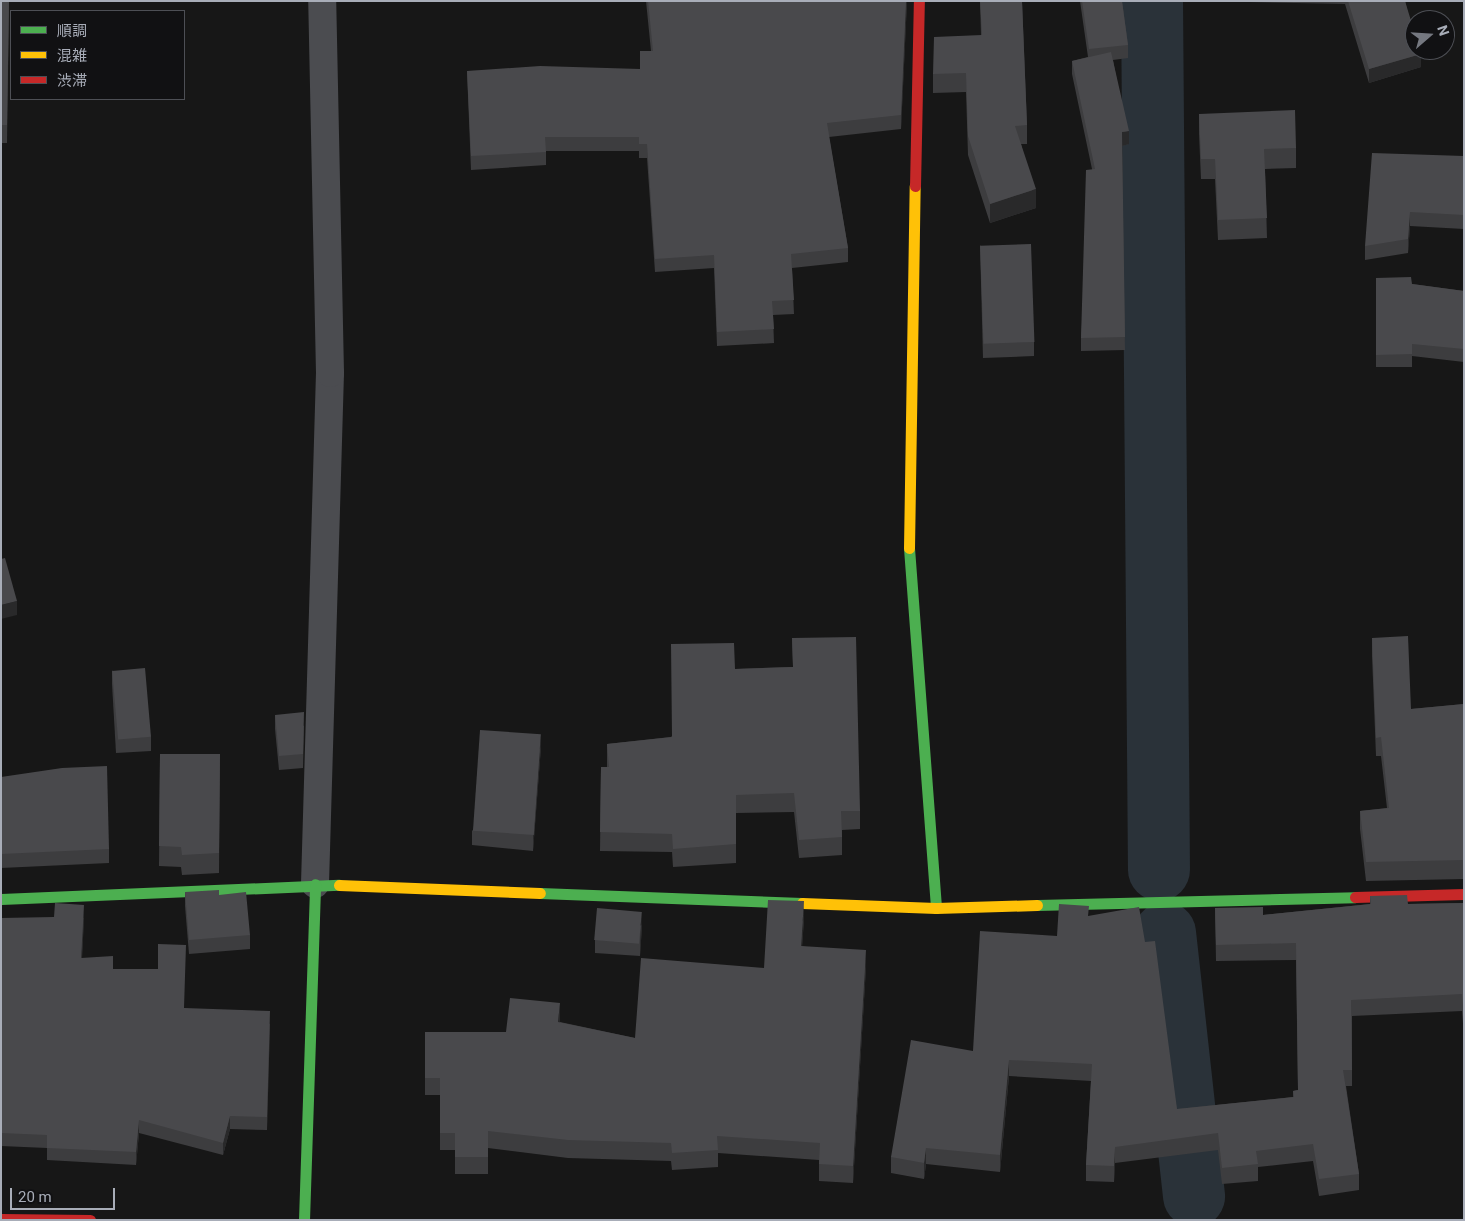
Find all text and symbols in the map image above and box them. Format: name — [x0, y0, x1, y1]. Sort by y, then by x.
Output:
legend — [10, 10, 185, 100]
north arrow — [1405, 10, 1455, 60]
text: 順調 — [57, 22, 87, 40]
text: N — [1434, 23, 1452, 38]
text: 混雑 — [57, 47, 87, 65]
text: 渋滞 — [57, 72, 87, 90]
scale bar — [12, 1178, 118, 1210]
text: 20 m — [18, 1188, 52, 1206]

